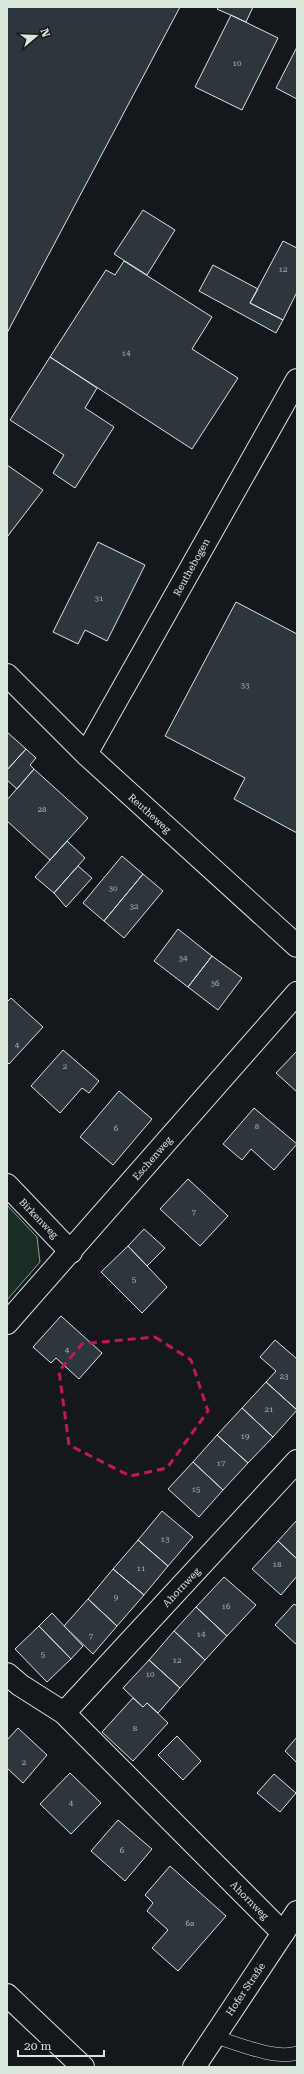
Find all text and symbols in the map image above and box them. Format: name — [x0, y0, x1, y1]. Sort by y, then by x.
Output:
north arrow — [16, 16, 56, 56]
text: N — [37, 27, 53, 40]
house number: 10 — [233, 59, 242, 68]
house number: 12 — [279, 265, 288, 274]
house number: 14 — [122, 349, 131, 358]
street label: Reuthebogen — [171, 536, 212, 598]
house number: 31 — [95, 594, 104, 603]
house number: 33 — [241, 681, 250, 690]
street label: Reutheweg — [126, 791, 173, 836]
house number: 28 — [38, 805, 47, 814]
house number: 30 — [109, 884, 118, 893]
house number: 32 — [130, 902, 139, 911]
house number: 34 — [179, 954, 188, 963]
house number: 36 — [211, 979, 220, 988]
house number: 4 — [15, 1041, 20, 1050]
house number: 2 — [63, 1062, 68, 1071]
house number: 8 — [255, 1122, 260, 1131]
house number: 6 — [114, 1124, 119, 1133]
street label: Eschenweg — [130, 1134, 175, 1182]
street label: Birkenweg — [17, 1196, 61, 1241]
house number: 7 — [192, 1208, 197, 1217]
house number: 5 — [132, 1275, 137, 1284]
house number: 4 — [65, 1346, 70, 1355]
house number: 23 — [280, 1372, 289, 1381]
house number: 21 — [265, 1405, 274, 1414]
house number: 19 — [241, 1432, 250, 1441]
house number: 17 — [217, 1459, 226, 1468]
house number: 15 — [192, 1485, 201, 1494]
house number: 13 — [161, 1535, 170, 1544]
house number: 18 — [273, 1560, 282, 1569]
house number: 11 — [137, 1564, 146, 1573]
street label: Ahornweg — [161, 1565, 202, 1609]
house number: 9 — [114, 1593, 119, 1602]
house number: 16 — [222, 1602, 231, 1611]
house number: 14 — [197, 1630, 206, 1639]
house number: 7 — [89, 1632, 94, 1641]
house number: 5 — [41, 1650, 46, 1659]
house number: 12 — [173, 1656, 182, 1665]
house number: 10 — [146, 1670, 155, 1679]
house number: 8 — [133, 1724, 138, 1733]
house number: 2 — [22, 1758, 27, 1767]
house number: 4 — [69, 1799, 74, 1808]
house number: 6 — [120, 1846, 125, 1855]
street label: Ahornweg — [228, 1879, 271, 1922]
house number: 6a — [186, 1919, 195, 1928]
street label: Hofer Straße — [224, 1960, 267, 2018]
scale bar — [18, 2032, 104, 2058]
text: 20 m — [24, 2039, 51, 2053]

